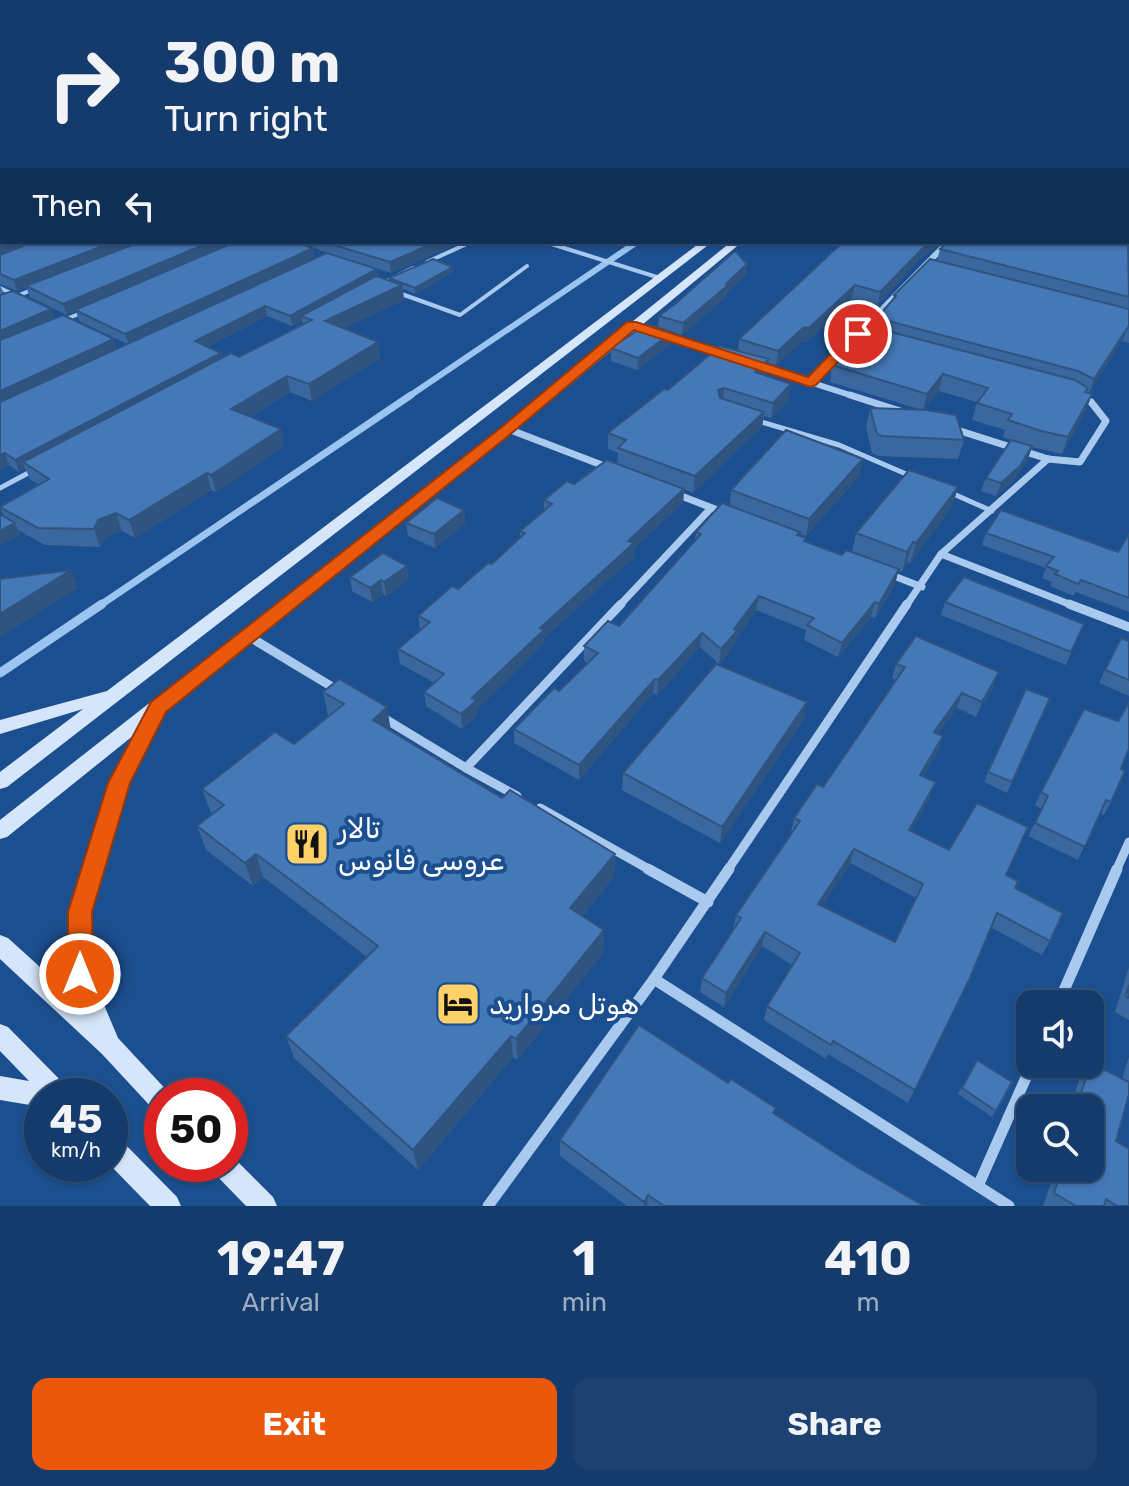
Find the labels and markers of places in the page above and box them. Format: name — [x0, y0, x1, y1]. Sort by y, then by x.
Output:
pin — [824, 300, 892, 368]
place label: تالار عروسی فانوس — [336, 812, 504, 877]
restaurant icon: تالار عروسی فانوس — [283, 820, 331, 868]
hotel icon: هوتل مروارید — [434, 980, 482, 1028]
place label: هوتل مروارید — [489, 988, 639, 1021]

